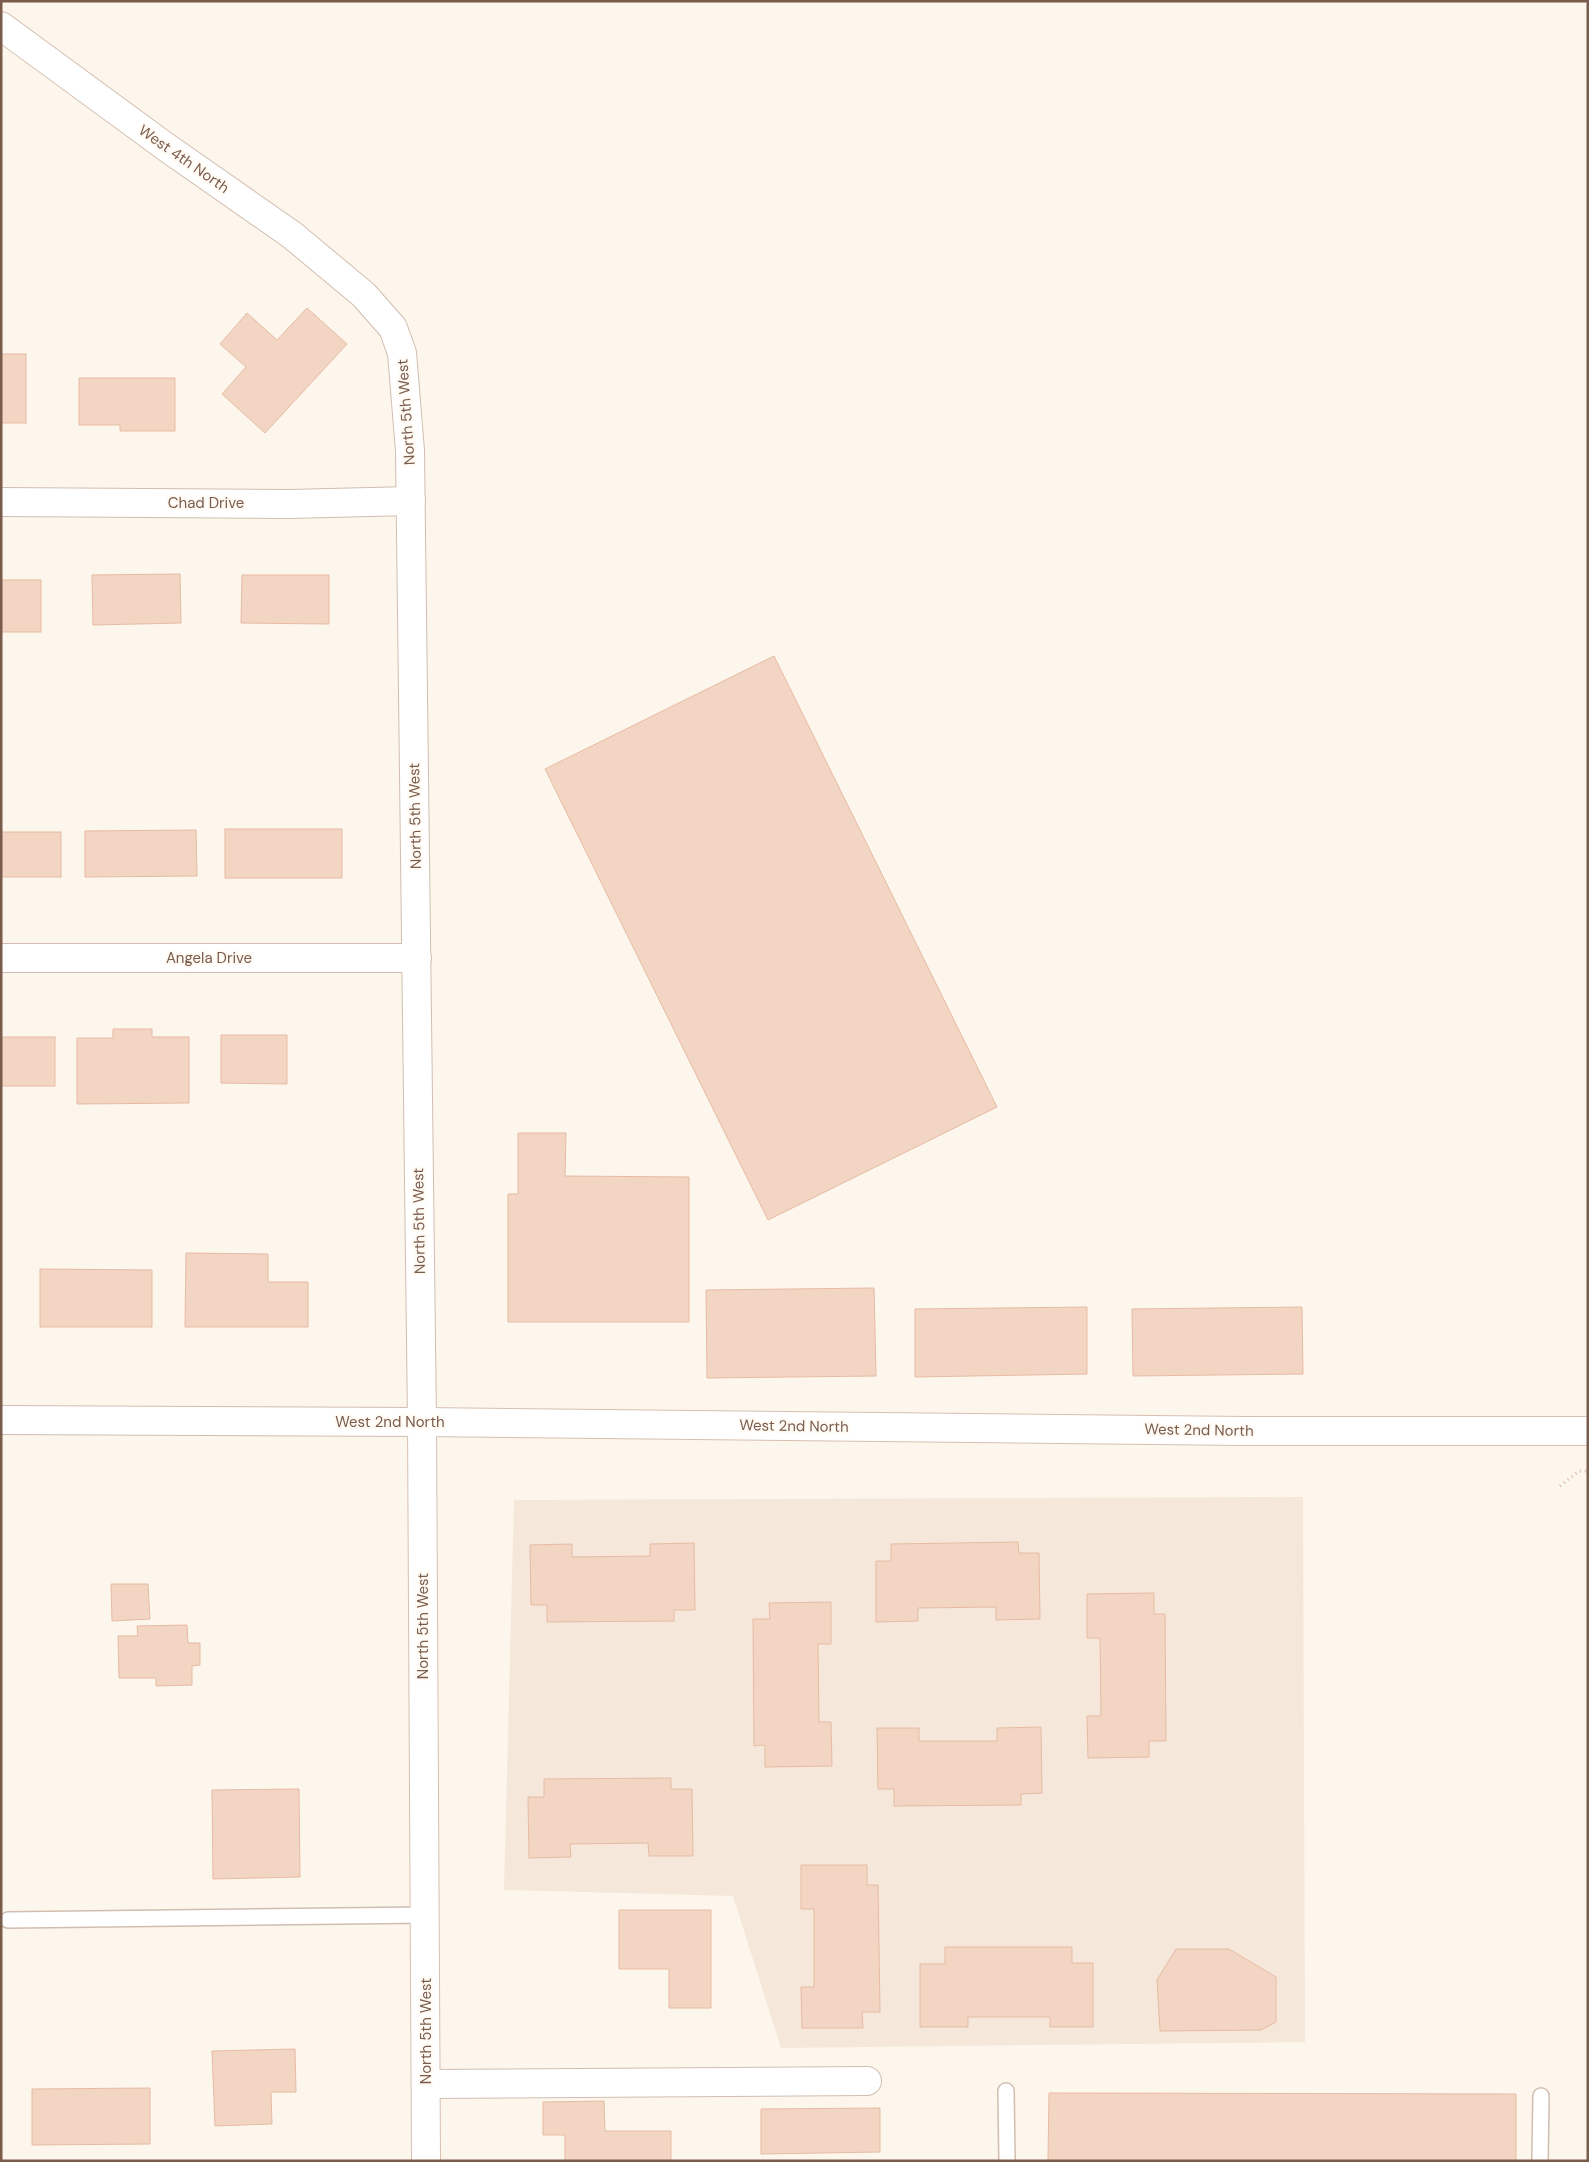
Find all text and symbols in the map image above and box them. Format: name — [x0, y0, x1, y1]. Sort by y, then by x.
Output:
street label: West 4th North — [135, 120, 233, 198]
street label: North 5th West — [392, 358, 420, 466]
street label: Chad Drive — [168, 493, 244, 513]
street label: North 5th West — [404, 763, 426, 869]
street label: Angela Drive — [166, 948, 252, 968]
street label: North 5th West — [408, 1168, 430, 1274]
street label: West 2nd North — [335, 1412, 445, 1432]
street label: West 2nd North — [739, 1415, 849, 1437]
street label: West 2nd North — [1144, 1419, 1254, 1441]
street label: North 5th West — [413, 1573, 433, 1679]
street label: North 5th West — [416, 1978, 436, 2084]

